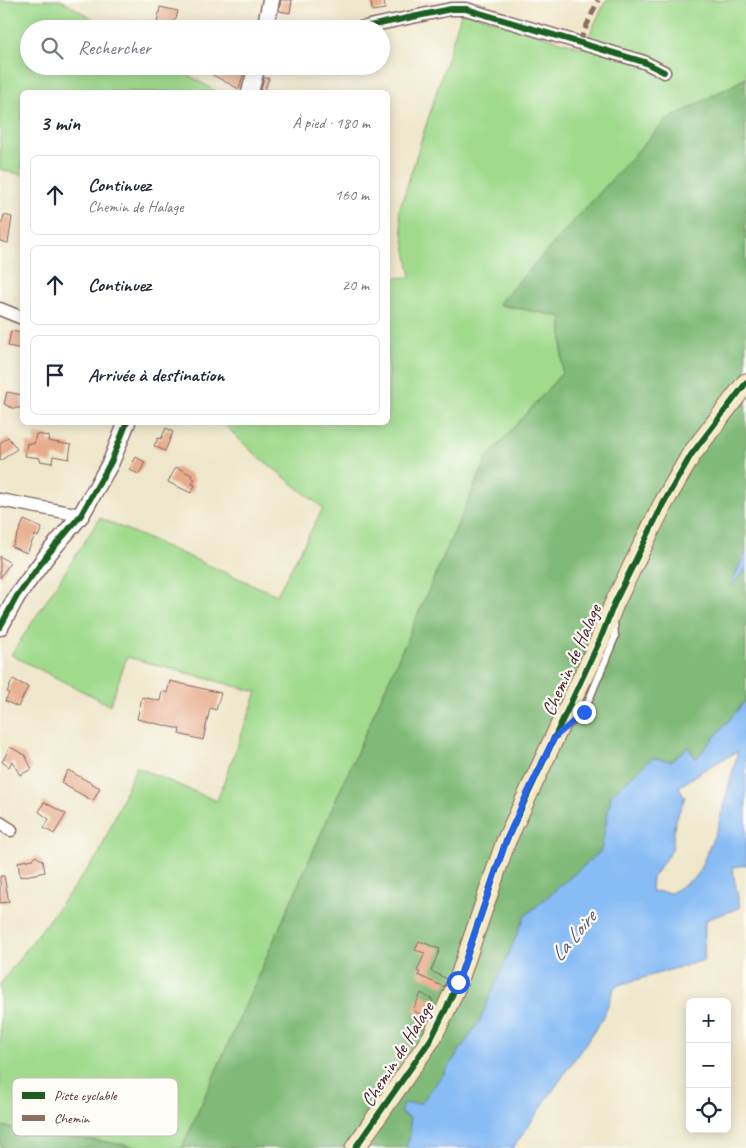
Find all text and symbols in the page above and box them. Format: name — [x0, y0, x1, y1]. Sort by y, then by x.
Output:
search box — [20, 20, 390, 75]
icon: search — [38, 34, 66, 62]
text: Rechercher — [78, 36, 151, 60]
text: 3 min — [40, 110, 80, 136]
text: À pied · 180 m — [292, 113, 370, 133]
text: Continuez — [88, 173, 151, 197]
icon: ahead — [41, 181, 69, 209]
text: 160 m — [335, 185, 369, 205]
text: Chemin de Halage — [88, 197, 183, 217]
icon: ahead — [41, 271, 69, 299]
text: Continuez — [88, 273, 151, 297]
text: 20 m — [342, 275, 369, 295]
icon: arrive — [41, 361, 69, 389]
text: Arrivée à destination — [88, 363, 224, 387]
street label: Chemin de Halage — [536, 599, 608, 720]
route end — [573, 701, 596, 724]
water label: La Loire — [544, 903, 604, 967]
route start — [447, 971, 470, 994]
street label: Chemin de Halage — [355, 996, 440, 1111]
map controls — [686, 998, 731, 1133]
button: + — [686, 998, 731, 1043]
button: − — [686, 1043, 731, 1088]
legend — [12, 1078, 178, 1136]
text: Piste cyclable — [54, 1087, 118, 1104]
button: locate — [686, 1088, 731, 1133]
text: Chemin — [54, 1110, 90, 1127]

